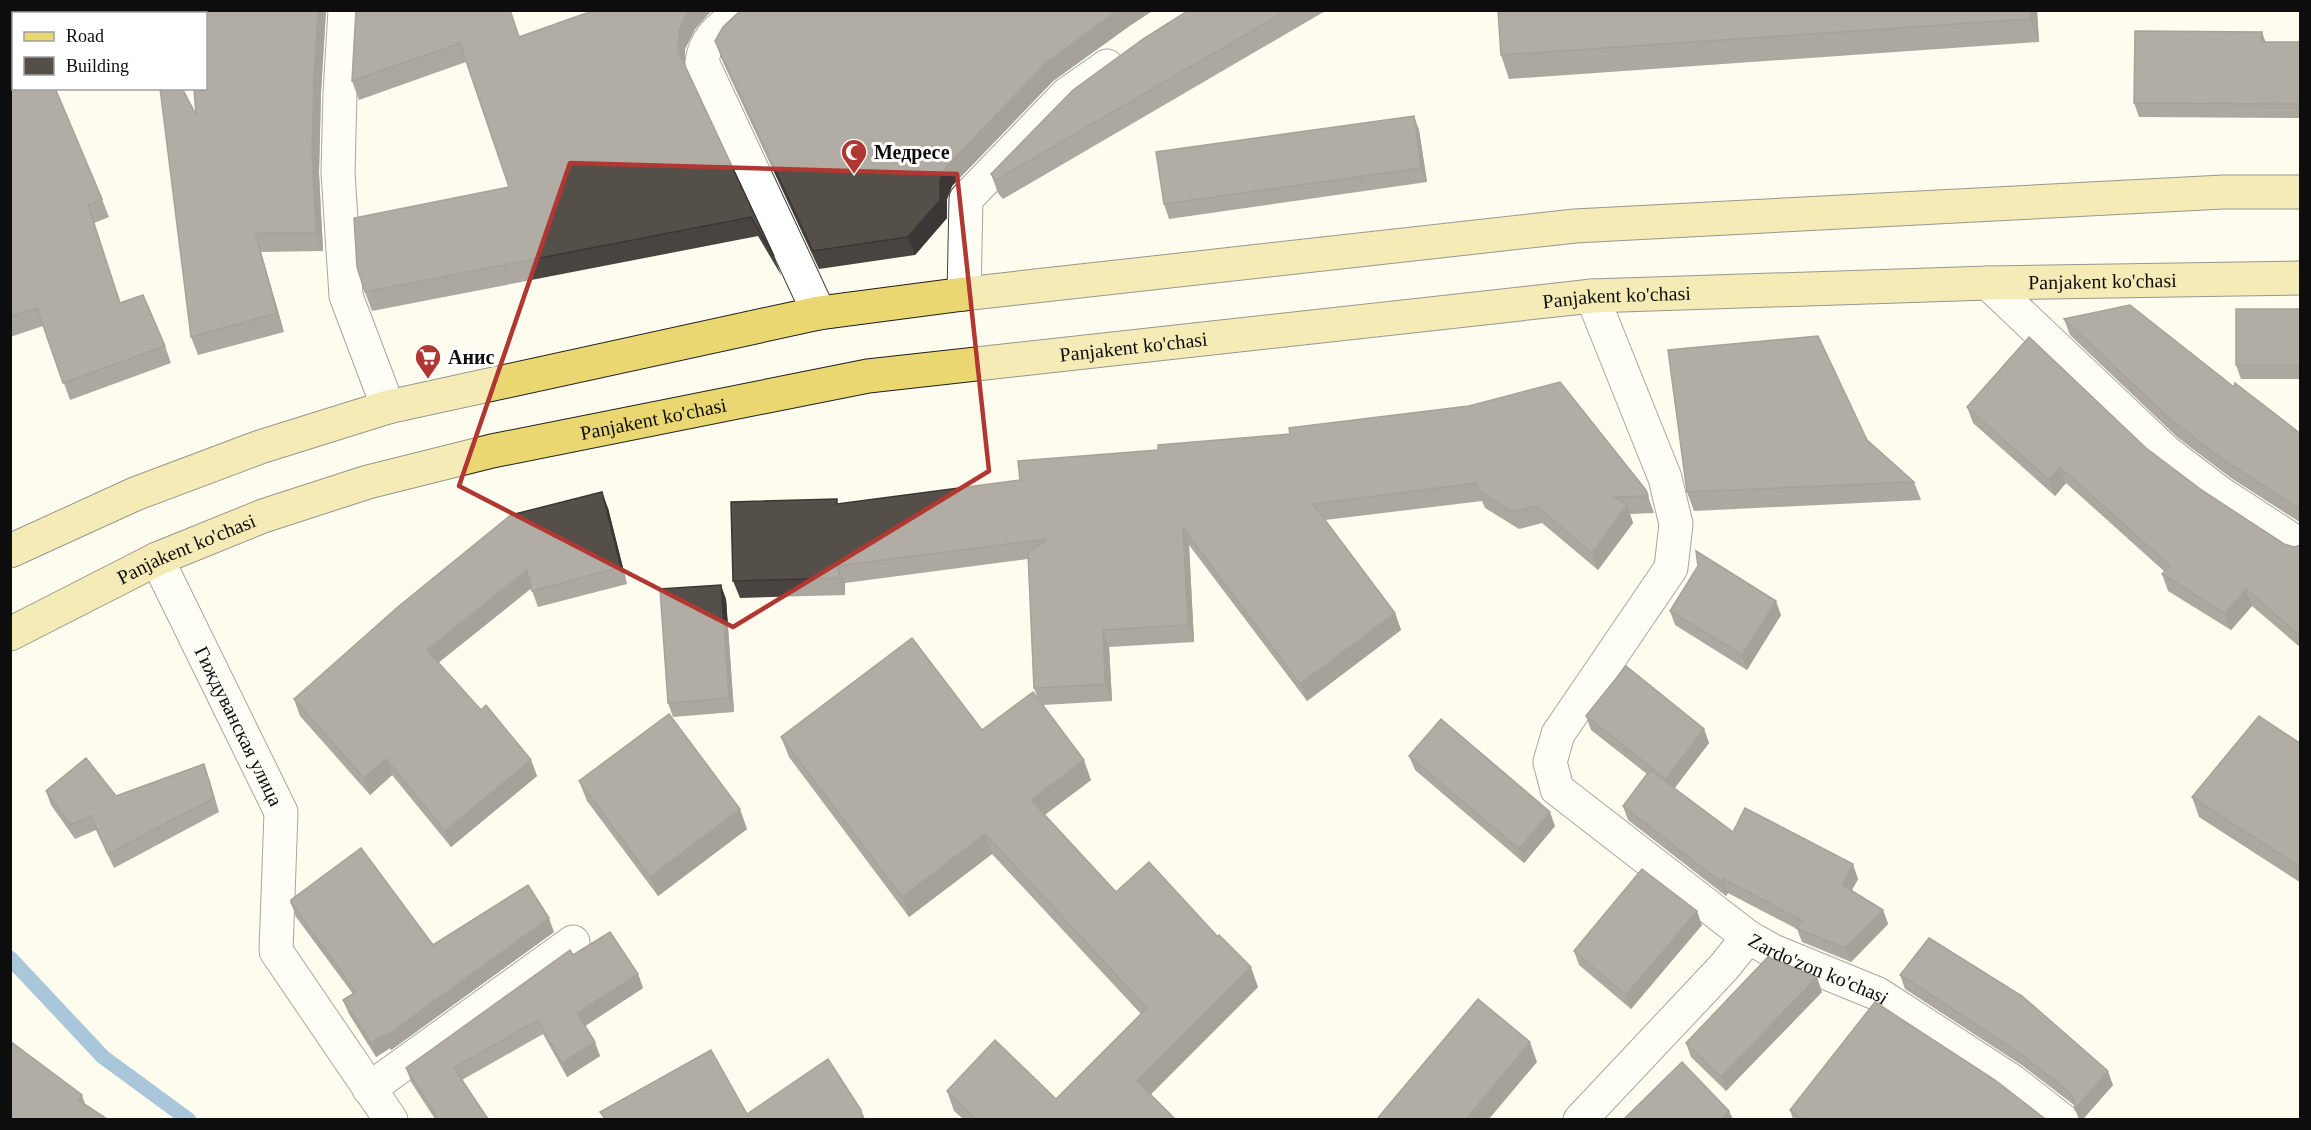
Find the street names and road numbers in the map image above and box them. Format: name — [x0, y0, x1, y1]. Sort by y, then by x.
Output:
street label: Panjakent ko'chasi — [2028, 269, 2177, 294]
street label: Panjakent ko'chasi — [1541, 282, 1692, 312]
street label: Panjakent ko'chasi — [1058, 328, 1209, 366]
street label: Panjakent ko'chasi — [578, 393, 729, 444]
street label: Panjakent ko'chasi — [113, 509, 259, 589]
street label: Гиждуванская улица — [190, 643, 287, 810]
street label: Zardo'zon ko'chasi — [1745, 929, 1893, 1009]

